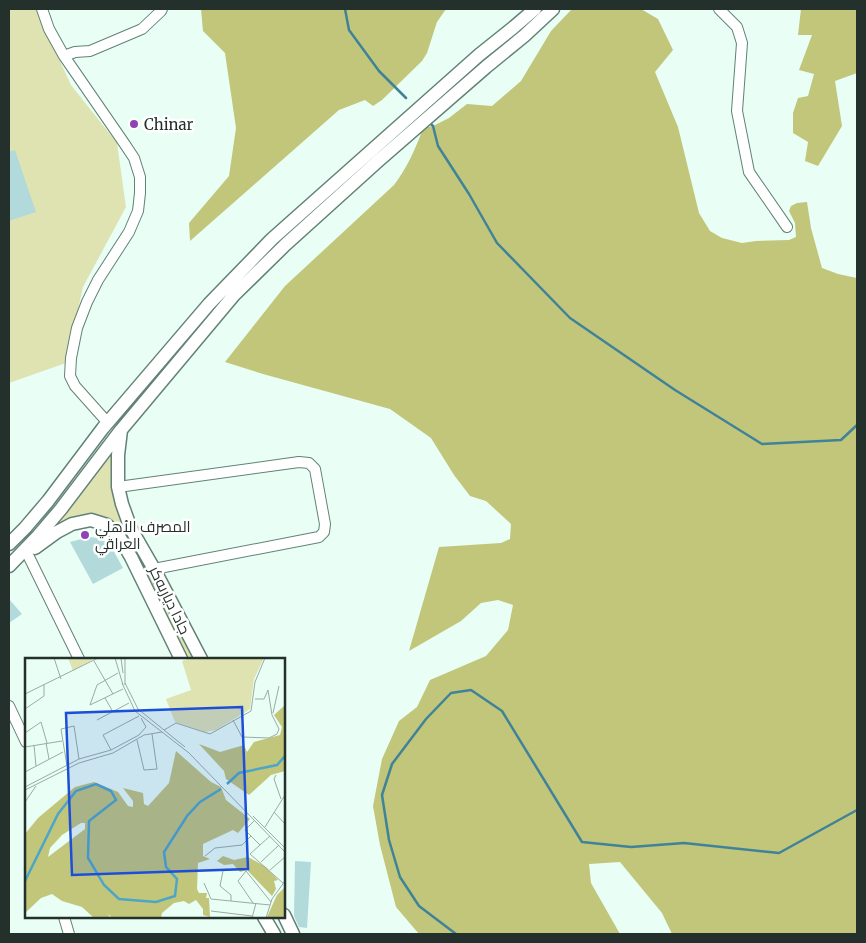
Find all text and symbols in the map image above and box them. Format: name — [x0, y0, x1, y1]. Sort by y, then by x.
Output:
place label: Chinar — [144, 115, 194, 134]
marker: Chinar — [128, 118, 140, 130]
place label: المصرف الأهلي العراقي — [95, 517, 191, 556]
marker: المصرف الأهلي العراقي — [79, 529, 91, 541]
street label: جادا دیاربه‌كر — [145, 562, 195, 637]
inset map — [25, 658, 285, 918]

